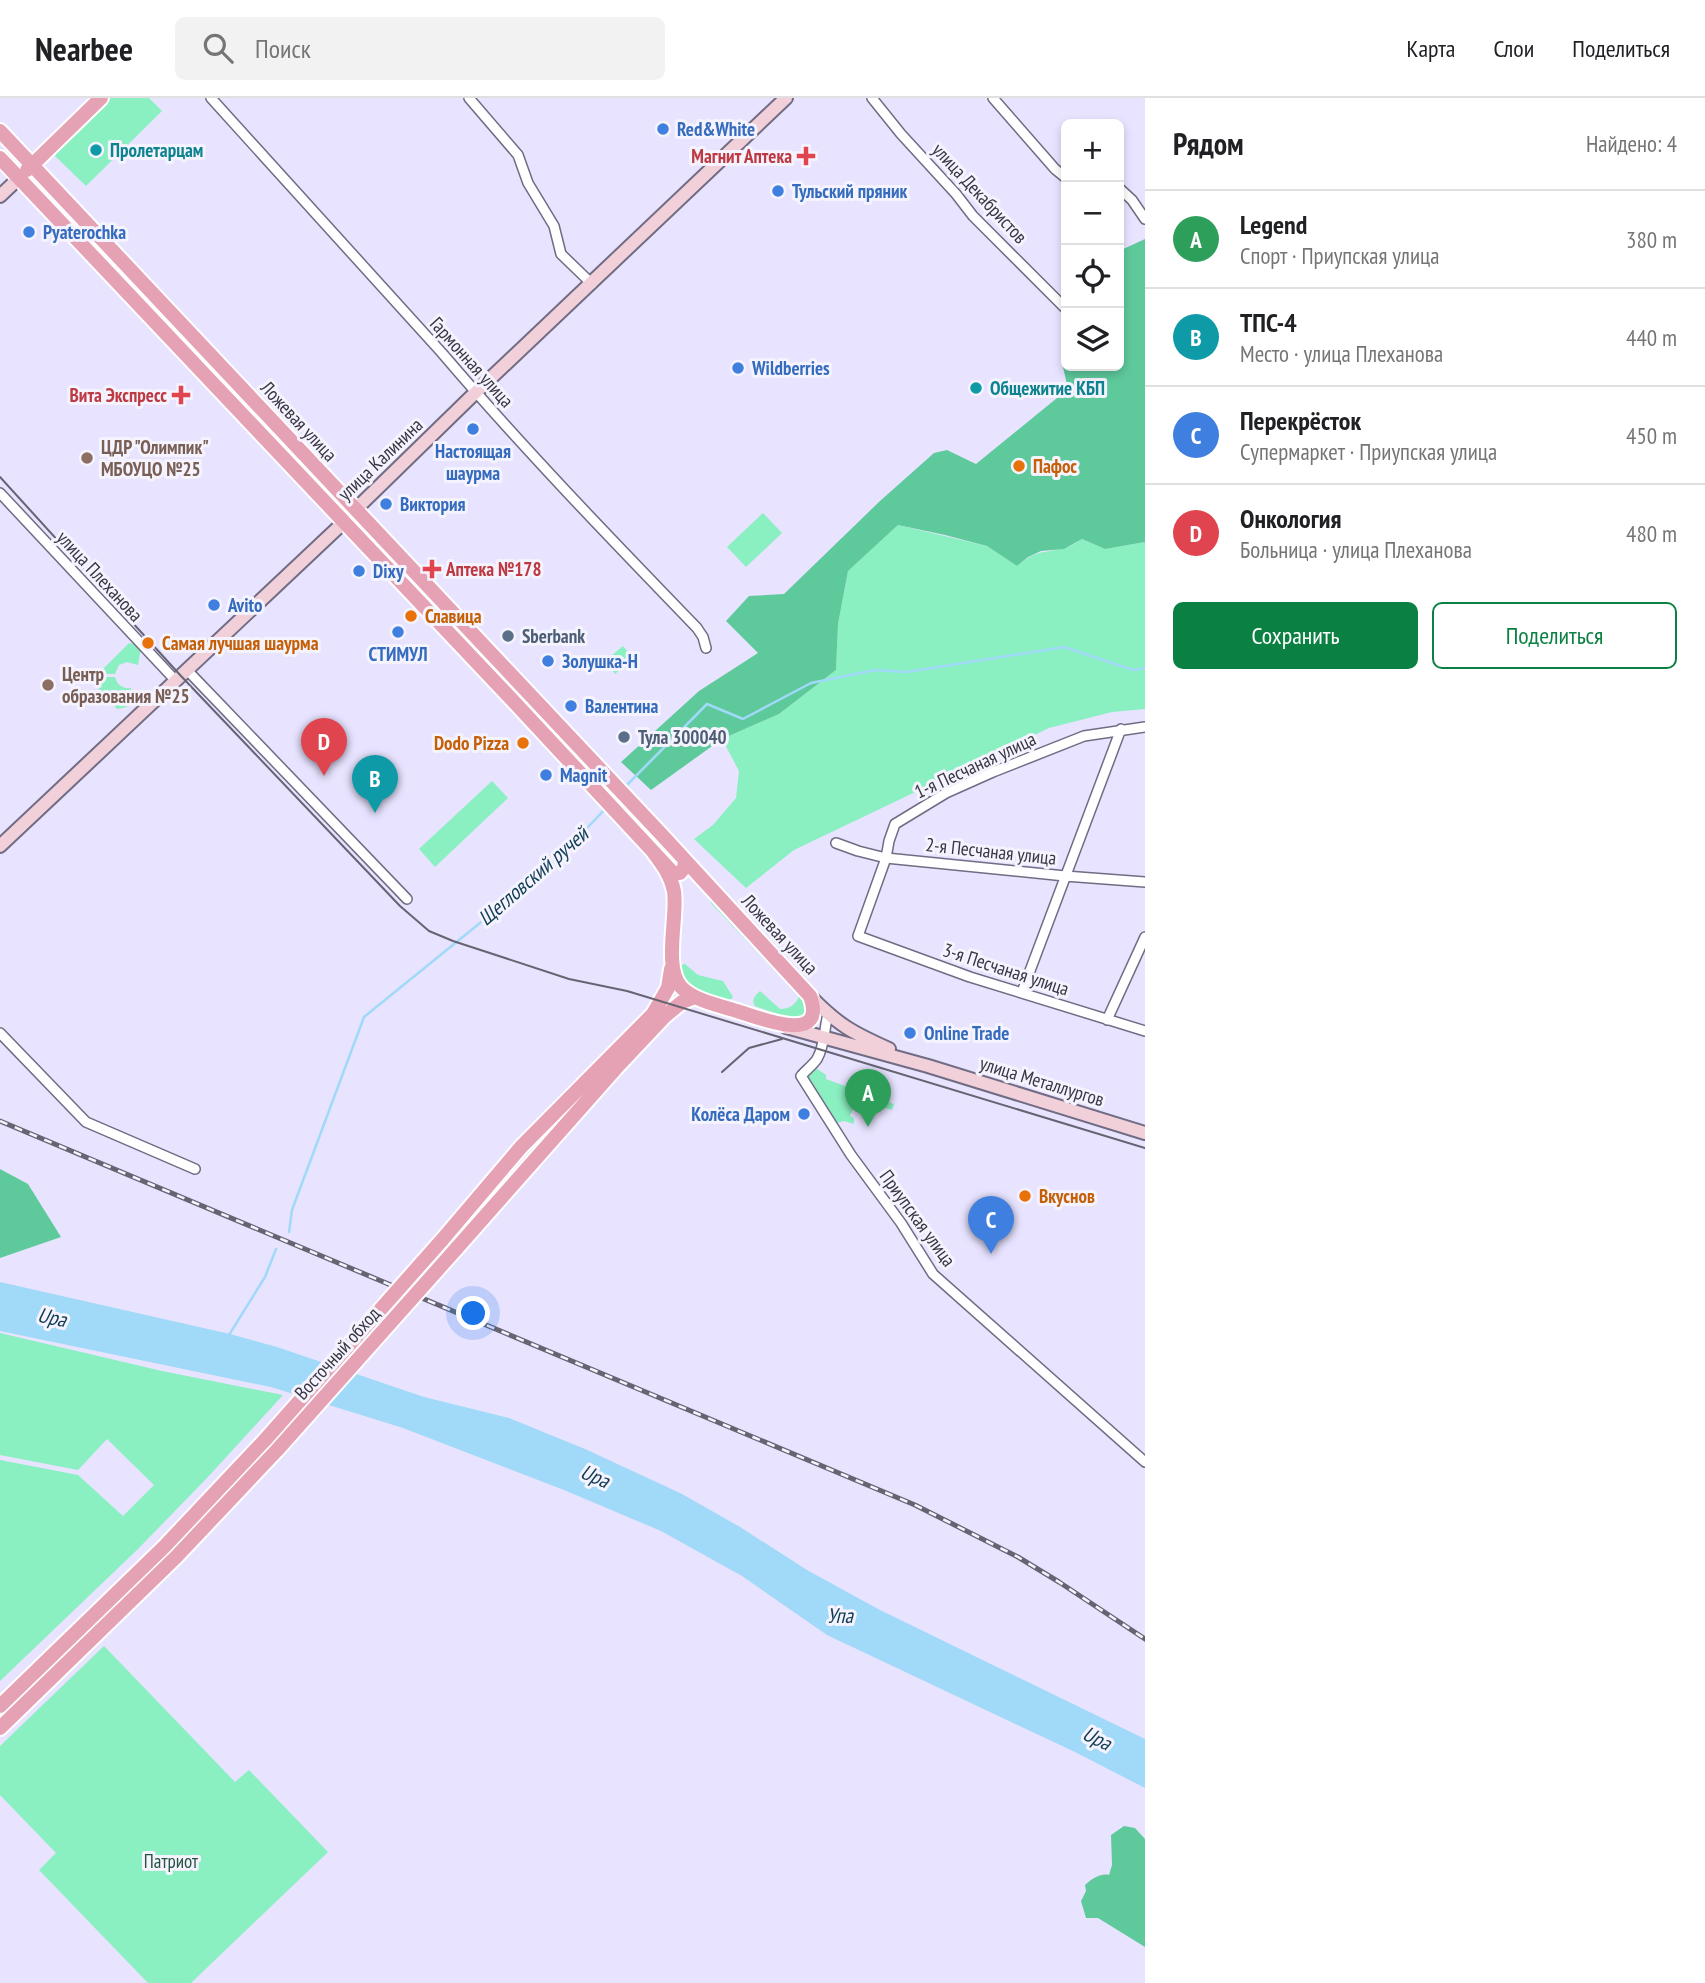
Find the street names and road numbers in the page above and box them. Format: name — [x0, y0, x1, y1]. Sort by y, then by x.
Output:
street label: улица Декабристов — [927, 138, 1033, 248]
street label: Гармонная улица — [425, 312, 519, 412]
street label: Ложевая улица — [255, 375, 342, 466]
street label: улица Калинина — [333, 413, 427, 505]
street label: улица Плеханова — [52, 526, 148, 626]
street label: 1-я Песчаная улица — [911, 726, 1039, 804]
street label: 2-я Песчаная улица — [925, 832, 1057, 870]
street label: Ложевая улица — [736, 888, 823, 979]
street label: 3-я Песчаная улица — [940, 937, 1072, 1001]
street label: улица Металлургов — [977, 1051, 1107, 1111]
street label: Приупская улица — [875, 1165, 961, 1271]
street label: Восточный обход — [289, 1301, 385, 1404]

